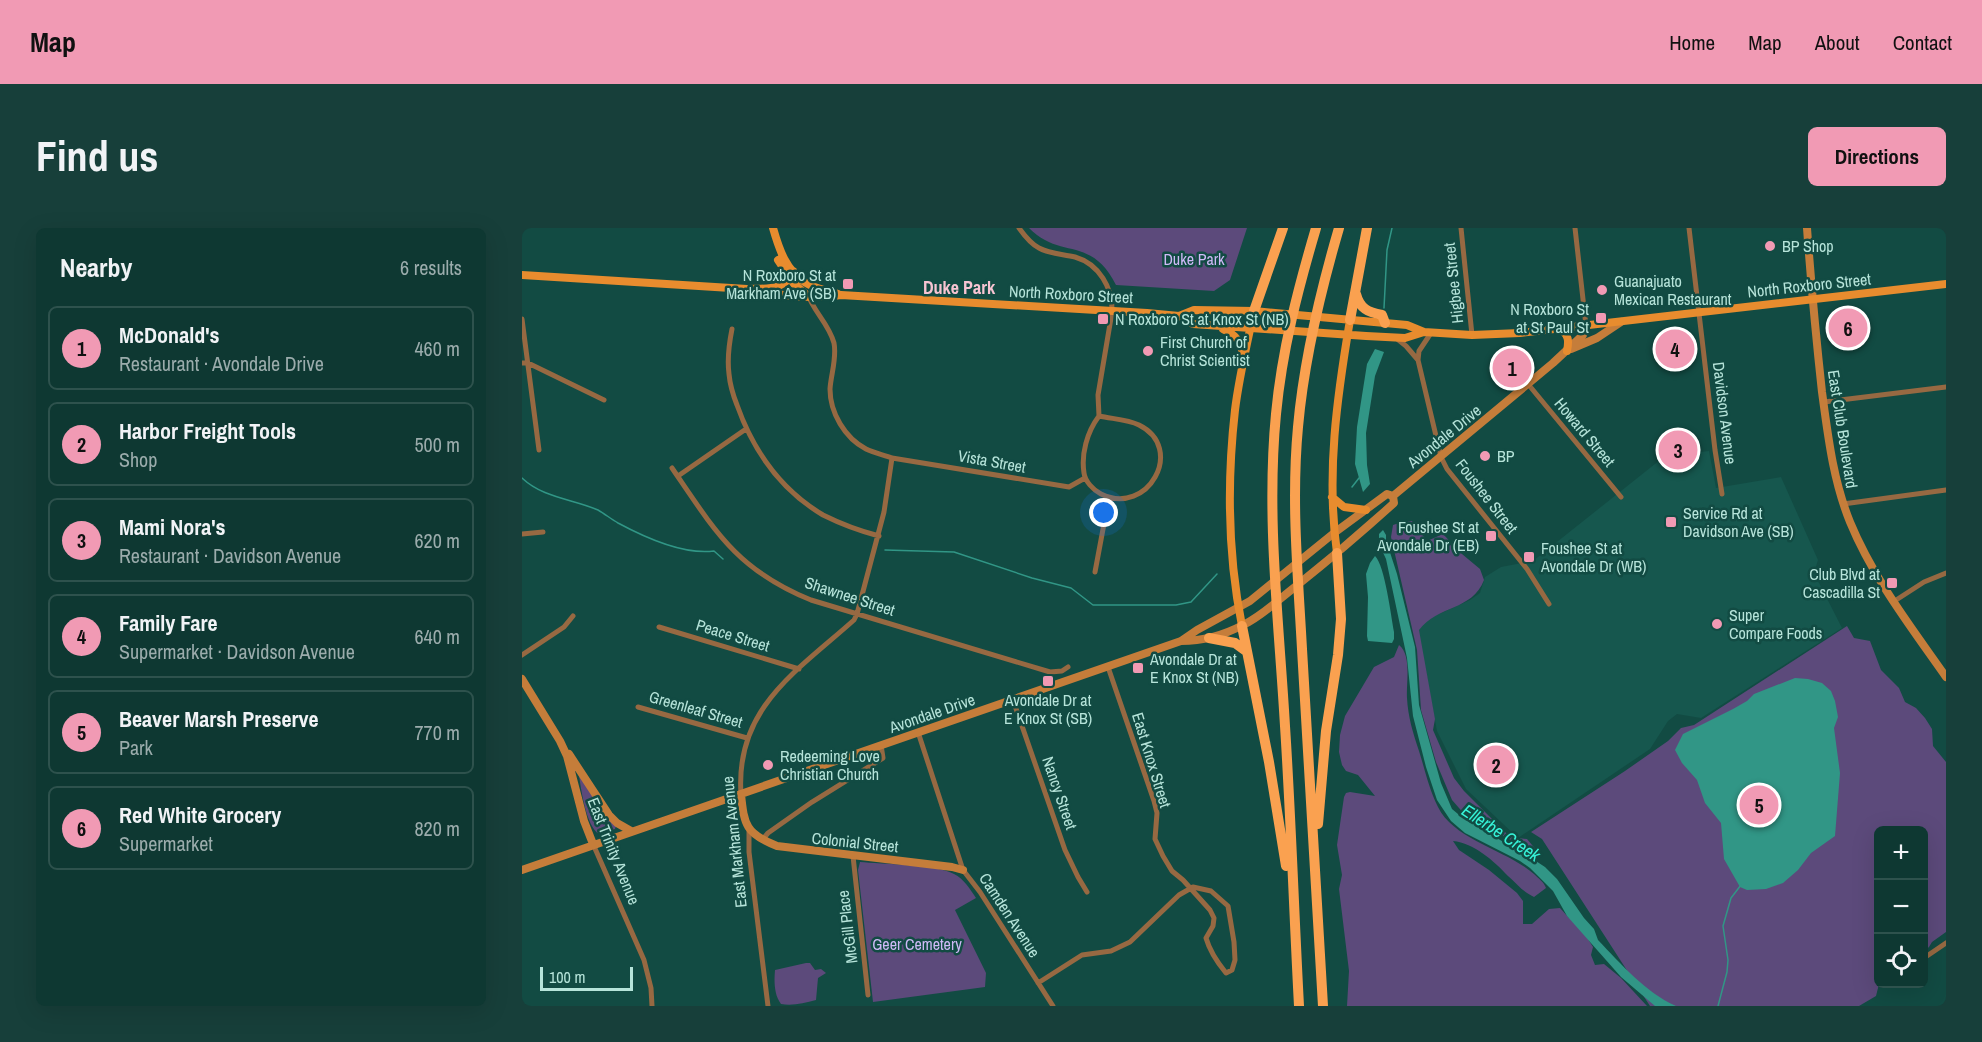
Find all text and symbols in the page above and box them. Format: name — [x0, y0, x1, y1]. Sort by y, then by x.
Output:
text: Map — [30, 23, 76, 61]
text: Home — [1669, 28, 1715, 57]
text: Map — [1748, 28, 1782, 57]
text: About — [1815, 28, 1860, 57]
text: Contact — [1893, 28, 1952, 57]
button: Directions — [1808, 127, 1946, 186]
text: Find us — [36, 128, 158, 184]
place label: BP Shop — [1782, 235, 1834, 257]
marker: BP Shop — [1763, 239, 1777, 253]
street label: Higbee Street — [1438, 241, 1468, 324]
park label: Duke Park — [1163, 248, 1225, 270]
text: Nearby — [60, 250, 132, 285]
text: 6 results — [400, 254, 462, 281]
place label: N Roxboro St at Markham Ave (SB) — [726, 264, 836, 304]
street label: North Roxboro Street — [1746, 268, 1872, 302]
place label: Guanajuato Mexican Restaurant — [1614, 270, 1732, 310]
district label: Duke Park — [923, 275, 996, 300]
marker: N Roxboro St at Markham Ave (SB) — [841, 277, 855, 291]
street label: North Roxboro Street — [1009, 280, 1134, 308]
marker: Guanajuato Mexican Restaurant — [1595, 283, 1609, 297]
place label: N Roxboro St at St Paul St — [1510, 298, 1589, 338]
pin: 6 — [1828, 306, 1868, 350]
place label: N Roxboro St at Knox St (NB) — [1115, 308, 1289, 330]
marker: N Roxboro St at St Paul St — [1594, 311, 1608, 325]
marker: N Roxboro St at Knox St (NB) — [1096, 312, 1110, 326]
text: McDonald's — [119, 320, 220, 350]
pin: 4 — [1656, 326, 1694, 372]
place label: First Church of Christ Scientist — [1160, 331, 1250, 371]
text: 1 — [77, 335, 86, 362]
text: 460 m — [414, 335, 460, 362]
marker: First Church of Christ Scientist — [1141, 344, 1155, 358]
pin: 1 — [1492, 346, 1532, 390]
text: Restaurant · Avondale Drive — [119, 350, 324, 377]
street label: Davidson Avenue — [1708, 361, 1742, 465]
street label: East Club Boulevard — [1823, 368, 1863, 490]
street label: Howard Street — [1550, 393, 1621, 471]
street label: Avondale Drive — [1402, 399, 1486, 473]
text: Harbor Freight Tools — [119, 416, 296, 446]
pin: 3 — [1658, 428, 1698, 472]
text: 2 — [77, 431, 86, 458]
text: 500 m — [414, 431, 460, 458]
street label: Vista Street — [956, 444, 1028, 478]
place label: BP — [1497, 445, 1515, 467]
text: Shop — [119, 446, 157, 473]
marker: BP — [1478, 449, 1492, 463]
street label: Foushee Street — [1451, 454, 1523, 538]
your location — [1089, 498, 1118, 527]
place label: Service Rd at Davidson Ave (SB) — [1683, 502, 1794, 542]
text: Mami Nora's — [119, 512, 226, 542]
marker: Service Rd at Davidson Ave (SB) — [1664, 515, 1678, 529]
place label: Foushee St at Avondale Dr (EB) — [1376, 516, 1479, 556]
text: 3 — [77, 527, 86, 554]
text: 620 m — [414, 527, 460, 554]
marker: Foushee St at Avondale Dr (EB) — [1484, 529, 1498, 543]
place label: Foushee St at Avondale Dr (WB) — [1540, 537, 1647, 577]
text: Restaurant · Davidson Avenue — [119, 542, 341, 569]
marker: Foushee St at Avondale Dr (WB) — [1522, 550, 1536, 564]
place label: Club Blvd at Cascadilla St — [1803, 563, 1880, 603]
street label: Shawnee Street — [802, 571, 898, 621]
marker: Club Blvd at Cascadilla St — [1885, 576, 1899, 590]
place label: Super Compare Foods — [1729, 604, 1822, 644]
text: Family Fare — [119, 608, 218, 638]
street label: Peace Street — [694, 613, 773, 657]
marker: Super Compare Foods — [1710, 617, 1724, 631]
text: 4 — [77, 623, 86, 650]
text: 640 m — [414, 623, 460, 650]
text: Supermarket · Davidson Avenue — [119, 638, 355, 665]
place label: Avondale Dr at E Knox St (NB) — [1149, 648, 1239, 688]
marker: Avondale Dr at E Knox St (NB) — [1131, 661, 1145, 675]
marker: Avondale Dr at E Knox St (SB) — [1041, 674, 1055, 688]
street label: Greenleaf Street — [647, 685, 746, 733]
street label: Avondale Drive — [885, 688, 978, 738]
place label: Avondale Dr at E Knox St (SB) — [1004, 689, 1092, 729]
text: Beaver Marsh Preserve — [119, 704, 319, 734]
street label: East Knox Street — [1127, 710, 1177, 811]
text: 5 — [77, 719, 86, 746]
text: 770 m — [414, 719, 460, 746]
text: Park — [119, 734, 153, 761]
pin: 2 — [1476, 742, 1516, 788]
place label: Redeeming Love Christian Church — [780, 745, 880, 785]
street label: Nancy Street — [1037, 754, 1083, 833]
marker: Redeeming Love Christian Church — [761, 758, 775, 772]
street label: East Markham Avenue — [716, 775, 752, 909]
pin: 5 — [1740, 782, 1778, 828]
street label: East Trinity Avenue — [583, 794, 645, 908]
water label: Ellerbe Creek — [1457, 798, 1546, 868]
text: Red White Grocery — [119, 800, 281, 830]
text: 6 — [77, 815, 86, 842]
text: 820 m — [414, 815, 460, 842]
map controls — [1874, 826, 1928, 988]
button: + — [1874, 826, 1928, 880]
street label: Colonial Street — [811, 827, 900, 858]
text: Supermarket — [119, 830, 213, 857]
street label: Camden Avenue — [974, 868, 1046, 962]
button: − — [1874, 880, 1928, 934]
street label: McGill Place — [832, 889, 862, 965]
park label: Geer Cemetery — [872, 933, 962, 955]
button: locate — [1874, 934, 1928, 988]
scale bar — [540, 964, 633, 992]
text: 100 m — [549, 966, 585, 988]

